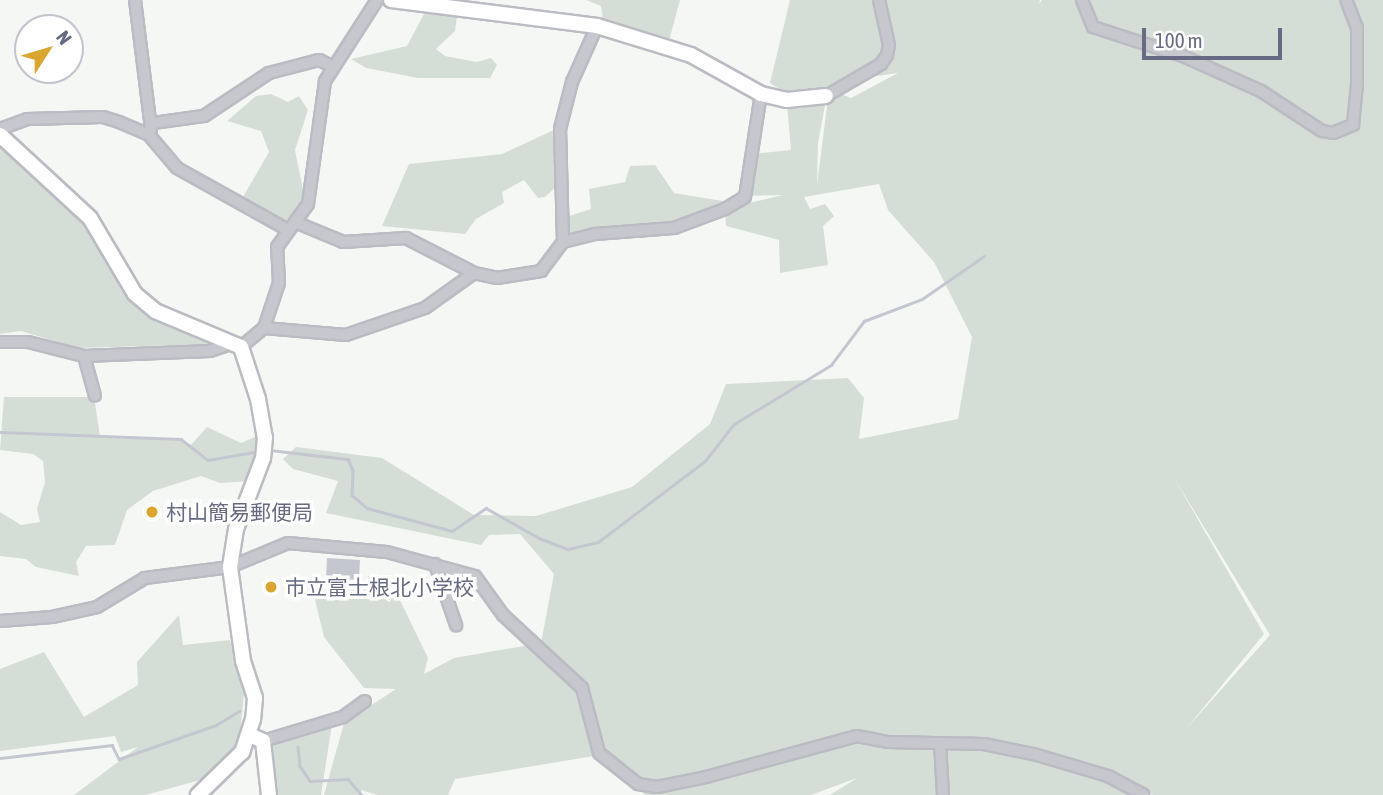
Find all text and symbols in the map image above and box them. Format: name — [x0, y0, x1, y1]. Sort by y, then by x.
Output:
north arrow — [14, 14, 84, 84]
scale bar — [1145, 14, 1285, 58]
text: N — [52, 26, 76, 49]
text: 100 m — [1155, 28, 1203, 52]
place label: 村山簡易郵便局 — [166, 499, 313, 525]
marker: 村山簡易郵便局 — [144, 504, 160, 520]
place label: 市立富士根北小学校 — [285, 574, 474, 600]
marker: 市立富士根北小学校 — [263, 579, 279, 595]

